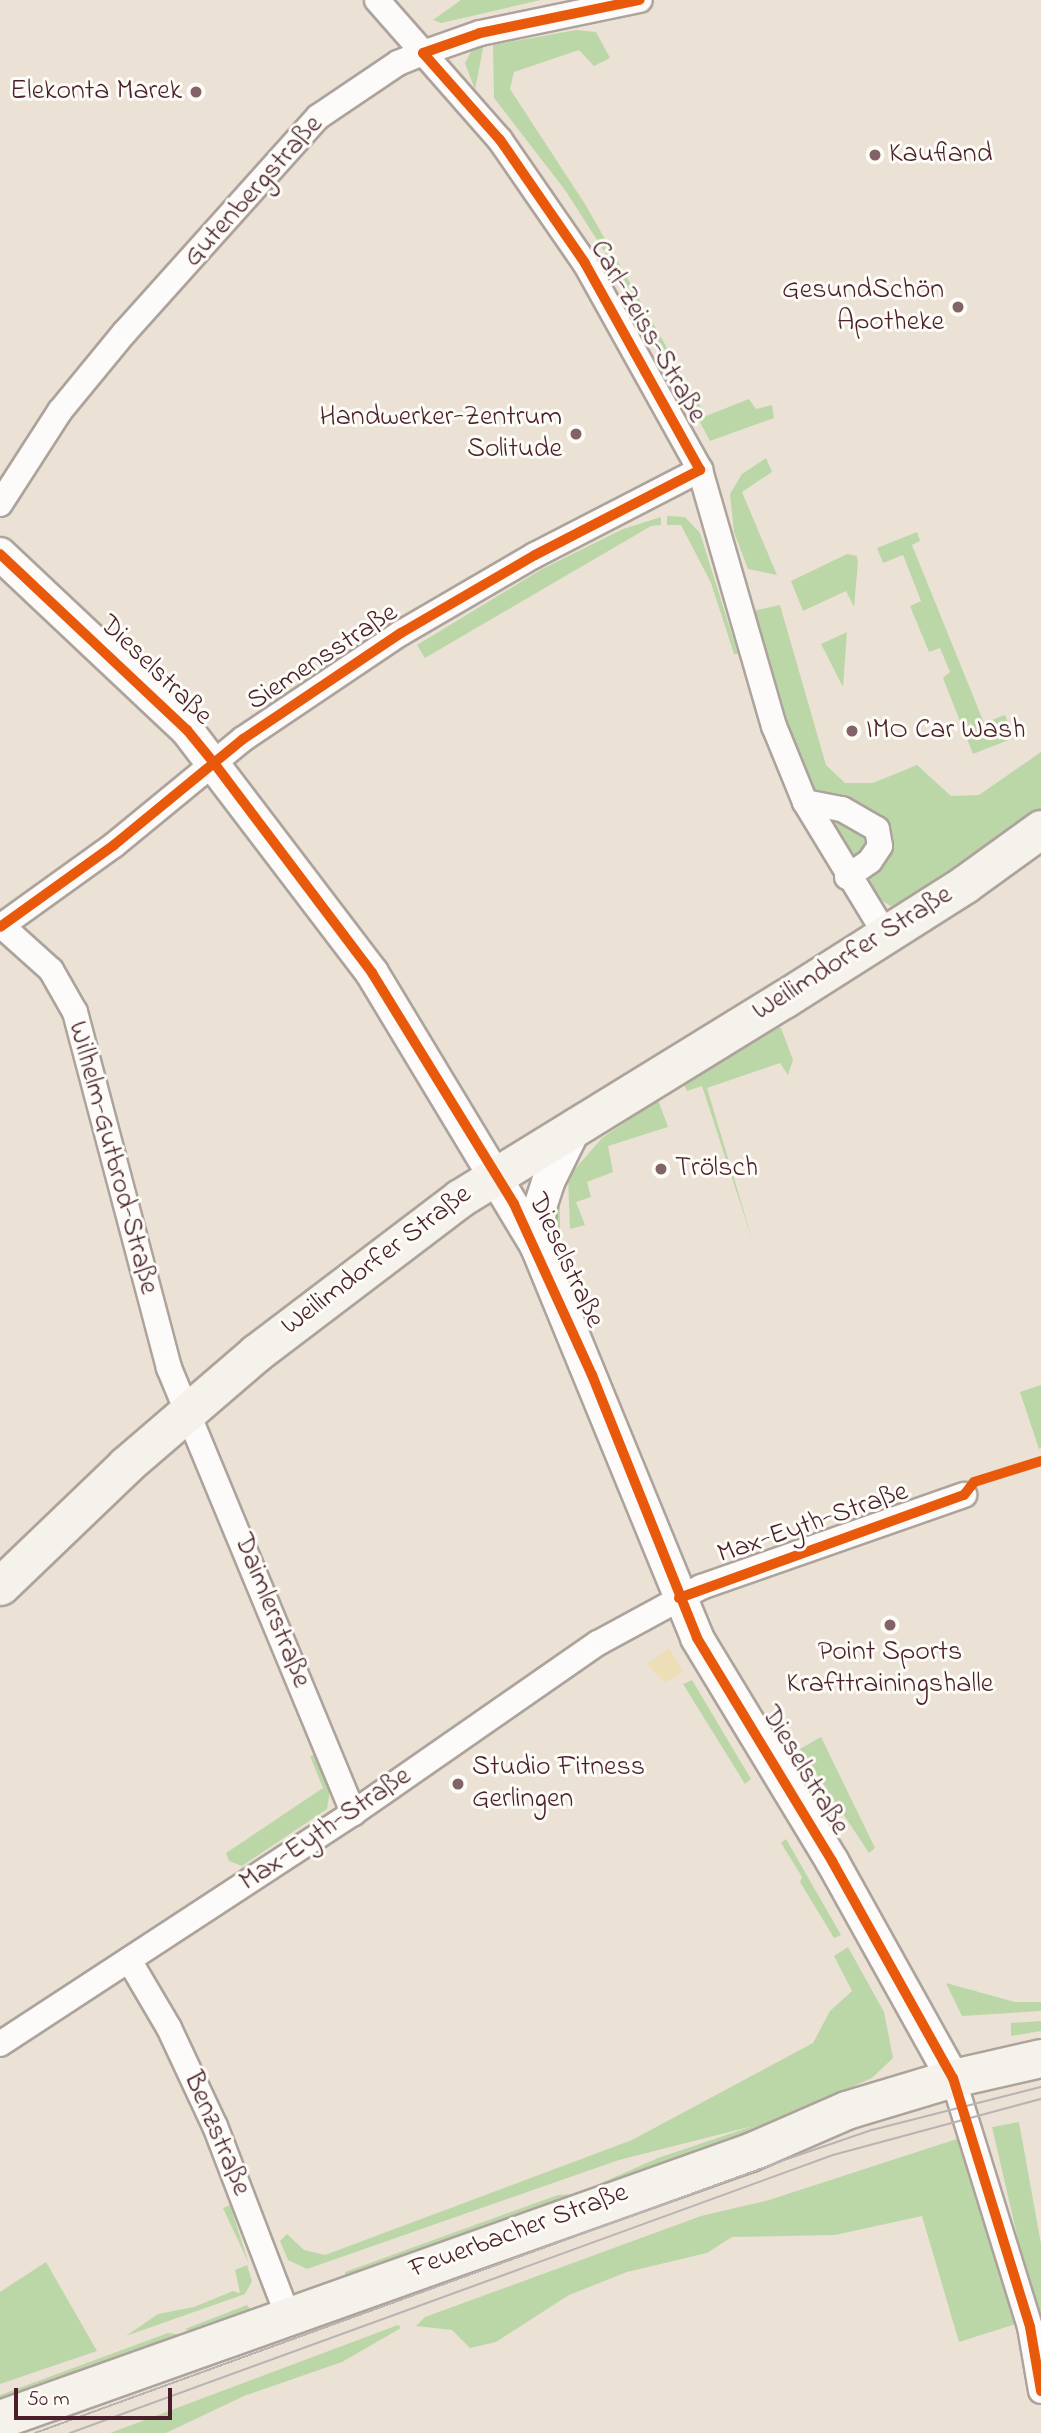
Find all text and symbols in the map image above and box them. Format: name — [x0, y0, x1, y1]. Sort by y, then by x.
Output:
place label: Elekonta Marek — [10, 75, 182, 109]
marker: Elekonta Marek — [188, 84, 204, 100]
street label: Gutenbergstraße — [177, 109, 331, 275]
place label: Kaufland — [889, 138, 992, 172]
marker: Kaufland — [867, 147, 883, 163]
street label: Carl-Zeiss-Straße — [581, 235, 713, 429]
place label: GesundSchön Apotheke — [782, 274, 944, 340]
marker: GesundSchön Apotheke — [950, 299, 966, 315]
place label: Handwerker-Zentrum Solitude — [319, 401, 562, 467]
marker: Handwerker-Zentrum Solitude — [568, 426, 584, 442]
street label: Siemensstraße — [241, 597, 405, 719]
street label: Dieselstraße — [91, 609, 219, 733]
place label: IMO Car Wash — [866, 714, 1026, 748]
marker: IMO Car Wash — [844, 723, 860, 739]
street label: Weilimdorfer Straße — [747, 879, 959, 1029]
street label: Wilhelm-Gutbrod-Straße — [59, 1018, 165, 1298]
place label: Trölsch — [675, 1152, 758, 1186]
marker: Trölsch — [653, 1161, 669, 1177]
street label: Weilimdorfer Straße — [275, 1179, 479, 1343]
street label: Dieselstraße — [519, 1189, 611, 1333]
street label: Max-Eyth-Straße — [713, 1476, 913, 1572]
street label: Daimlerstraße — [225, 1529, 317, 1693]
marker: Point Sports Krafttrainingshalle — [882, 1617, 898, 1633]
place label: Point Sports Krafttrainingshalle — [787, 1636, 993, 1702]
street label: Dieselstraße — [752, 1701, 856, 1841]
place label: Studio Fitness Gerlingen — [472, 1751, 645, 1817]
street label: Max-Eyth-Straße — [234, 1760, 418, 1900]
marker: Studio Fitness Gerlingen — [450, 1776, 466, 1792]
street label: Benzstraße — [175, 2067, 257, 2201]
street label: Feuerbacher Straße — [405, 2177, 633, 2287]
scale bar — [18, 2374, 175, 2418]
text: 50 m — [27, 2385, 70, 2415]

